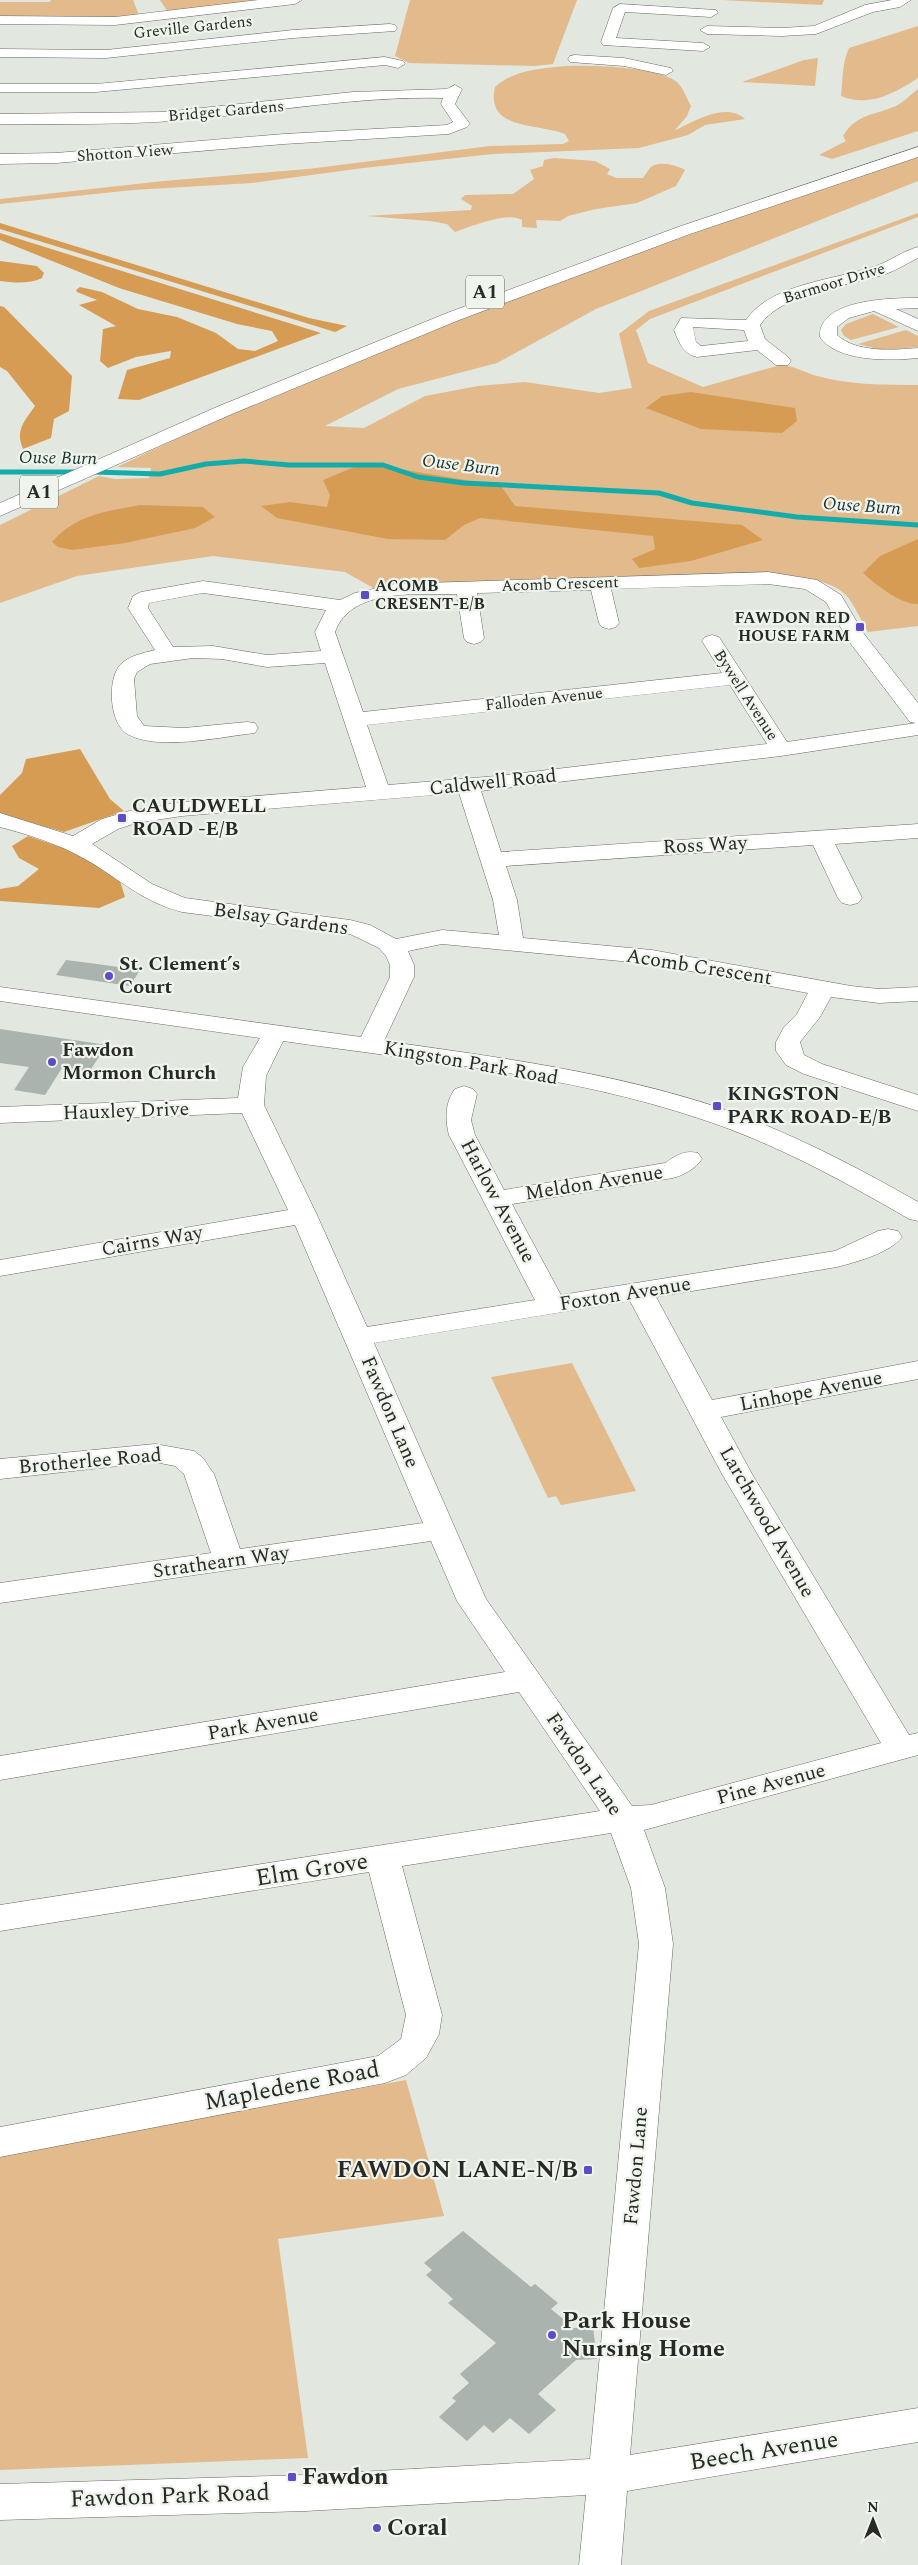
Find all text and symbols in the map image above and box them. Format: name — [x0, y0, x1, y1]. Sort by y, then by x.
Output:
street label: Greville Gardens — [132, 9, 254, 45]
street label: Bridget Gardens — [167, 94, 285, 128]
street label: Shotton View — [76, 138, 175, 168]
street label: Barmoor Drive — [780, 256, 888, 310]
road number: A1 — [466, 276, 504, 308]
water label: Ouse Burn — [19, 444, 98, 472]
water label: Ouse Burn — [421, 447, 502, 483]
road number: A1 — [20, 476, 58, 508]
water label: Ouse Burn — [822, 490, 902, 522]
street label: Acomb Crescent — [501, 570, 619, 598]
place label: ACOMB CRESENT-E/B — [375, 574, 485, 616]
marker: ACOMB CRESENT-E/B — [359, 589, 371, 601]
place label: FAWDON RED HOUSE FARM — [735, 606, 850, 648]
marker: FAWDON RED HOUSE FARM — [854, 621, 866, 633]
street label: Bywell Avenue — [708, 645, 784, 745]
street label: Falloden Avenue — [484, 681, 604, 717]
street label: Caldwell Road — [428, 760, 558, 804]
place label: CAULDWELL ROAD -E/B — [132, 791, 266, 844]
marker: CAULDWELL ROAD -E/B — [116, 812, 128, 824]
street label: Ross Way — [662, 828, 749, 862]
street label: Belsay Gardens — [212, 895, 350, 943]
street label: Acomb Crescent — [624, 941, 774, 993]
place label: St. Clement’s Court — [119, 949, 240, 1002]
marker: St. Clement’s Court — [103, 970, 115, 982]
street label: Kingston Park Road — [381, 1033, 561, 1093]
place label: Fawdon Mormon Church — [62, 1035, 216, 1088]
marker: Fawdon Mormon Church — [46, 1056, 58, 1068]
place label: KINGSTON PARK ROAD-E/B — [727, 1079, 891, 1132]
street label: Hauxley Drive — [62, 1094, 190, 1128]
marker: KINGSTON PARK ROAD-E/B — [711, 1100, 723, 1112]
street label: Harlow Avenue — [453, 1134, 543, 1268]
street label: Meldon Avenue — [523, 1157, 665, 1209]
street label: Cairns Way — [99, 1217, 206, 1265]
street label: Foxton Avenue — [557, 1269, 693, 1319]
street label: Fawdon Lane — [353, 1351, 427, 1473]
street label: Linhope Avenue — [737, 1362, 885, 1420]
street label: Brotherlee Road — [17, 1440, 163, 1482]
street label: Larchwood Avenue — [711, 1441, 823, 1603]
street label: Strathearn Way — [151, 1537, 292, 1586]
street label: Park Avenue — [205, 1699, 321, 1749]
street label: Fawdon Lane — [538, 1706, 630, 1822]
street label: Pine Avenue — [713, 1755, 829, 1813]
street label: Elm Grove — [253, 1843, 371, 1897]
street label: Mapledene Road — [201, 2051, 383, 2121]
street label: Fawdon Lane — [616, 2105, 656, 2227]
place label: FAWDON LANE-N/B — [337, 2152, 578, 2188]
marker: FAWDON LANE-N/B — [582, 2164, 594, 2176]
place label: Park House Nursing Home — [562, 2303, 725, 2367]
marker: Park House Nursing Home — [546, 2329, 558, 2341]
street label: Beech Avenue — [687, 2421, 841, 2481]
place label: Fawdon — [302, 2459, 389, 2495]
marker: Fawdon — [286, 2471, 298, 2483]
street label: Fawdon Park Road — [69, 2475, 271, 2517]
north arrow — [848, 2495, 898, 2545]
text: N — [867, 2497, 879, 2518]
place label: Coral — [387, 2510, 448, 2546]
marker: Coral — [371, 2522, 383, 2534]

